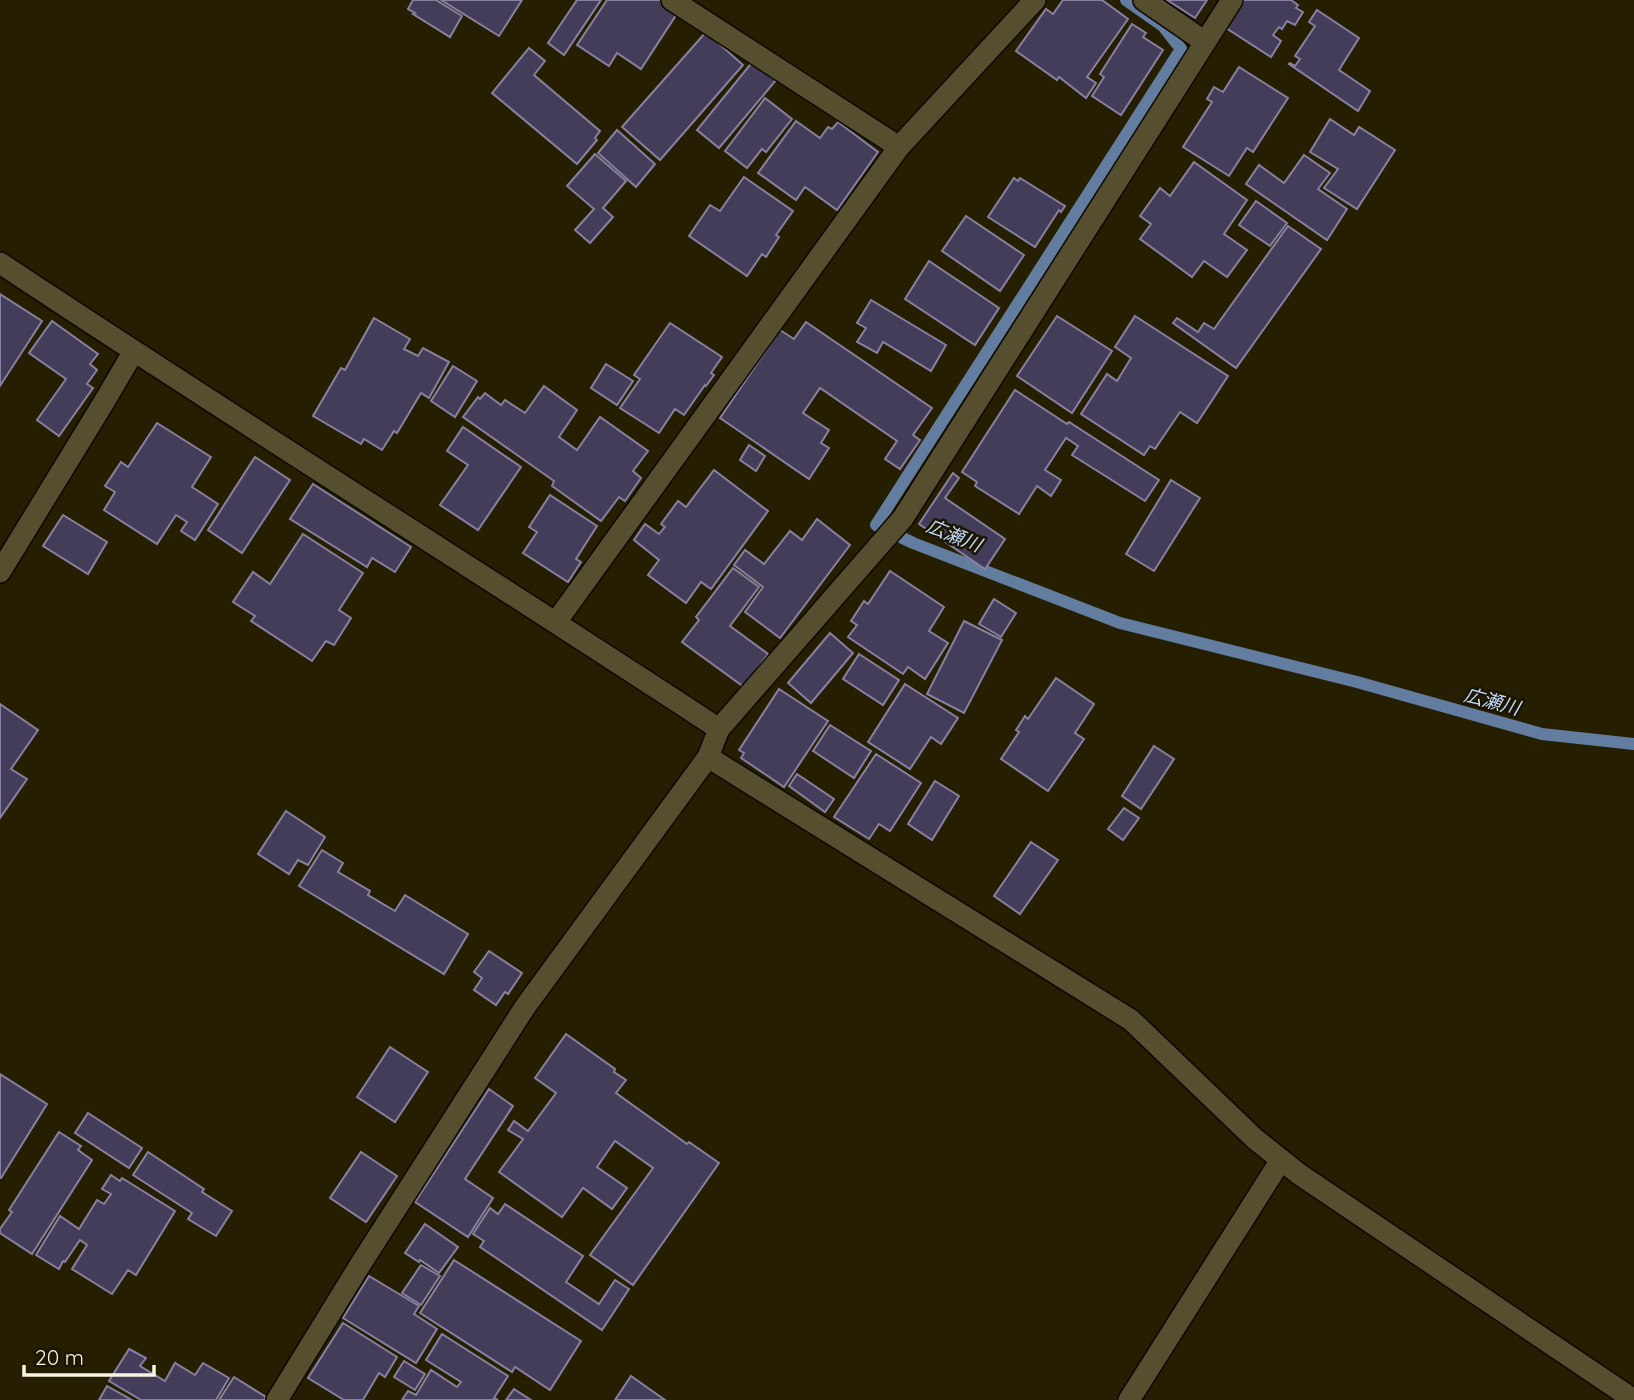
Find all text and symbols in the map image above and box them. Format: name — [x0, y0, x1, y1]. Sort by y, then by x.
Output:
water label: 広瀬川 — [923, 513, 987, 558]
water label: 広瀬川 — [1461, 682, 1525, 720]
scale bar — [24, 1334, 154, 1378]
text: 20 m — [35, 1344, 84, 1370]

